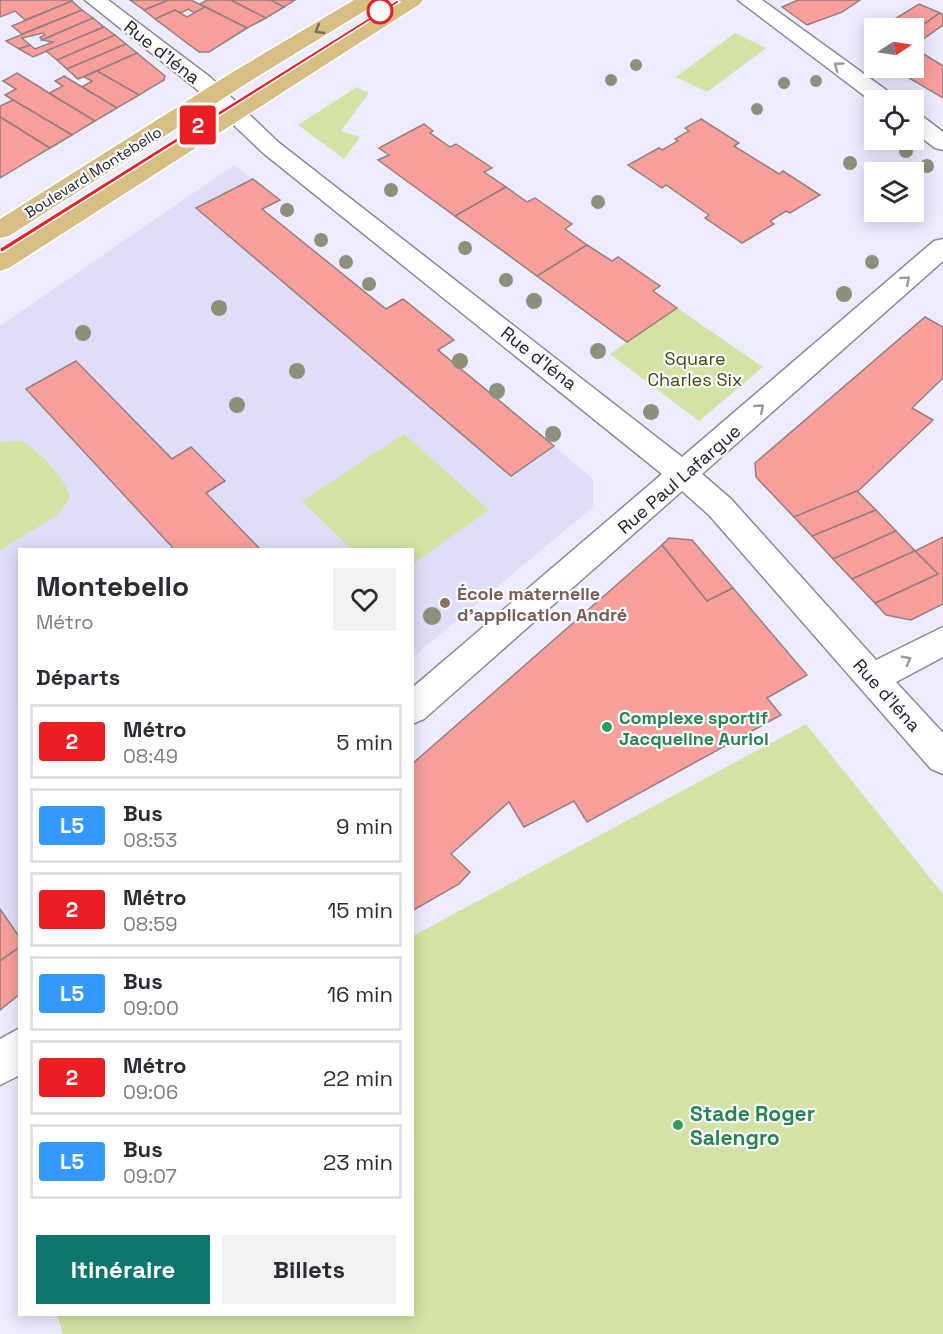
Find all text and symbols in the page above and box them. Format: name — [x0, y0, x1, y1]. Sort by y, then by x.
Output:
unlabelled marker — [367, 0, 393, 24]
street label: Rue d'Iéna — [119, 15, 205, 89]
north arrow — [864, 18, 924, 78]
map controls — [864, 18, 924, 222]
one-way arrow — [315, 23, 325, 35]
one-way arrow — [834, 62, 845, 73]
button: locate — [864, 90, 924, 150]
line badge: 2 — [178, 106, 218, 144]
text: 2 — [192, 112, 204, 139]
street label: Boulevard Montebello — [21, 122, 165, 222]
button: layers — [864, 162, 924, 222]
one-way arrow — [899, 276, 910, 287]
street label: Rue d'Iéna — [496, 321, 582, 395]
park label: Square Charles Six — [647, 347, 743, 391]
one-way arrow — [753, 404, 764, 415]
street label: Rue Paul Lafargue — [613, 419, 745, 539]
text: Montebello — [36, 568, 189, 604]
button: heart — [333, 568, 396, 631]
place label: École maternelle d'application André — [457, 582, 627, 626]
marker: École maternelle d'application André — [438, 596, 452, 610]
text: Métro — [36, 609, 94, 635]
street label: Rue d'Iéna — [848, 654, 926, 736]
one-way arrow — [901, 656, 912, 667]
text: Départs — [36, 663, 120, 691]
place label: Complexe sportif Jacqueline Auriol — [619, 706, 769, 750]
text: Métro — [123, 715, 187, 743]
marker: Complexe sportif Jacqueline Auriol — [600, 720, 614, 734]
text: 2 — [66, 728, 78, 755]
text: 5 min — [336, 728, 393, 756]
text: 08:49 — [123, 743, 178, 769]
text: Bus — [123, 799, 163, 827]
text: L5 — [60, 812, 84, 839]
text: 9 min — [336, 812, 393, 840]
text: 08:53 — [123, 827, 177, 853]
text: Métro — [123, 883, 187, 911]
text: 2 — [66, 896, 78, 923]
text: 15 min — [327, 896, 393, 924]
text: 08:59 — [123, 911, 178, 937]
text: Bus — [123, 967, 163, 995]
text: L5 — [60, 980, 84, 1007]
text: 16 min — [327, 980, 393, 1008]
text: 09:00 — [123, 995, 179, 1021]
text: Métro — [123, 1051, 187, 1079]
text: 2 — [66, 1064, 78, 1091]
text: 22 min — [323, 1064, 393, 1092]
text: 09:06 — [123, 1079, 178, 1105]
place label: Stade Roger Salengro — [690, 1100, 815, 1151]
marker: Stade Roger Salengro — [671, 1118, 685, 1132]
text: Bus — [123, 1135, 163, 1163]
text: L5 — [60, 1148, 84, 1175]
text: 23 min — [323, 1148, 393, 1176]
text: 09:07 — [123, 1163, 177, 1189]
button: Itinéraire — [36, 1235, 210, 1304]
button: Billets — [222, 1235, 396, 1304]

